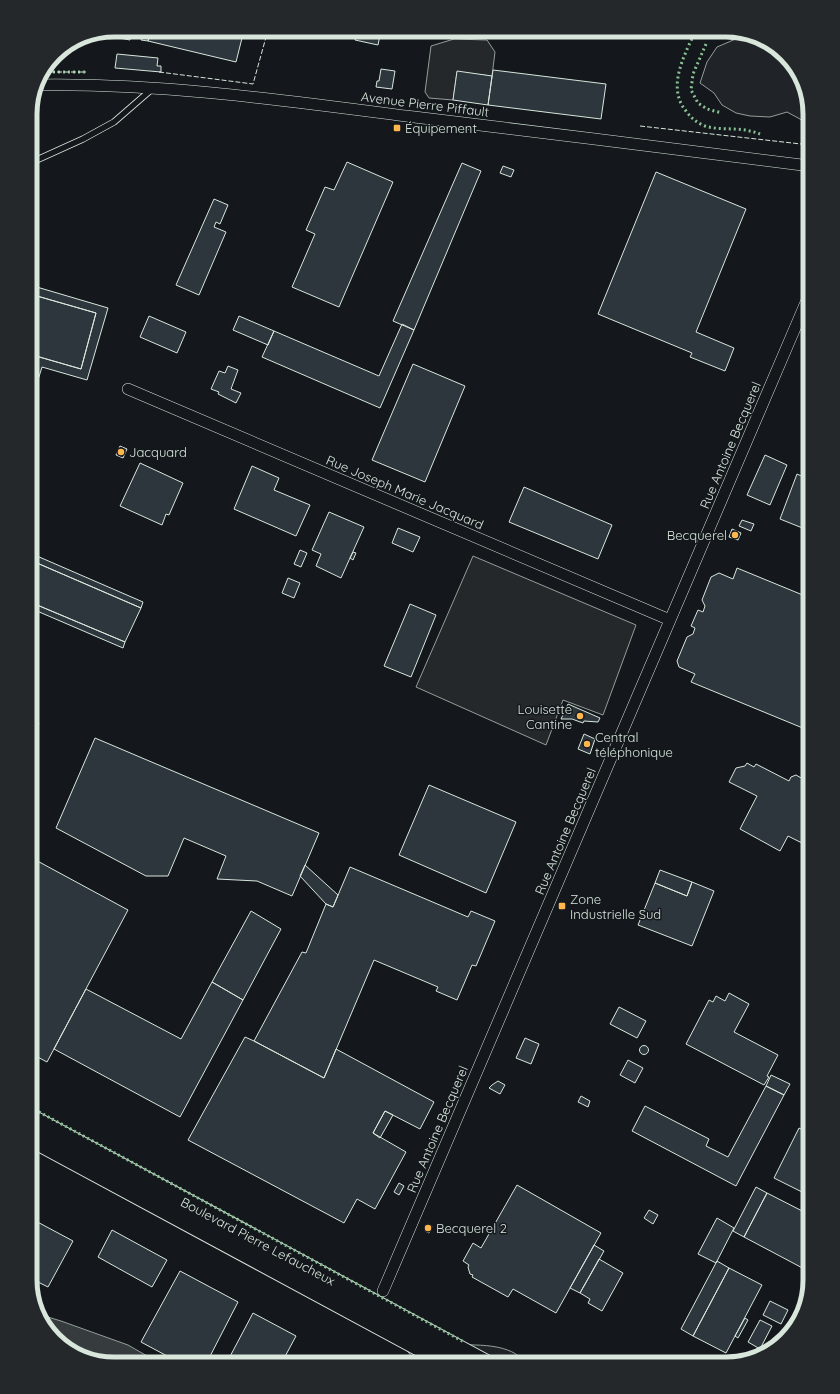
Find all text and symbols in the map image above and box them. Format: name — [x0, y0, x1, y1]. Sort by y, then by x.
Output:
street label: Avenue Pierre Piffault — [360, 88, 490, 120]
place label: Équipement — [405, 120, 477, 136]
marker: Équipement — [392, 123, 402, 133]
street label: Rue Antoine Becquerel — [696, 379, 764, 511]
place label: Jacquard — [129, 444, 187, 460]
marker: Jacquard — [116, 447, 126, 457]
street label: Rue Joseph Marie Jacquard — [324, 452, 486, 532]
place label: Becquerel — [667, 527, 727, 543]
marker: Becquerel — [730, 530, 740, 540]
place label: Louisette Cantine — [518, 701, 572, 732]
marker: Louisette Cantine — [575, 711, 585, 721]
place label: Central téléphonique — [595, 729, 673, 760]
marker: Central téléphonique — [582, 739, 592, 749]
street label: Rue Antoine Becquerel — [531, 765, 599, 897]
place label: Zone Industrielle Sud — [570, 891, 661, 922]
marker: Zone Industrielle Sud — [557, 901, 567, 911]
street label: Rue Antoine Becquerel — [403, 1063, 471, 1195]
street label: Boulevard Pierre Lefaucheux — [178, 1193, 338, 1289]
place label: Becquerel 2 — [436, 1220, 507, 1236]
marker: Becquerel 2 — [423, 1223, 433, 1233]

